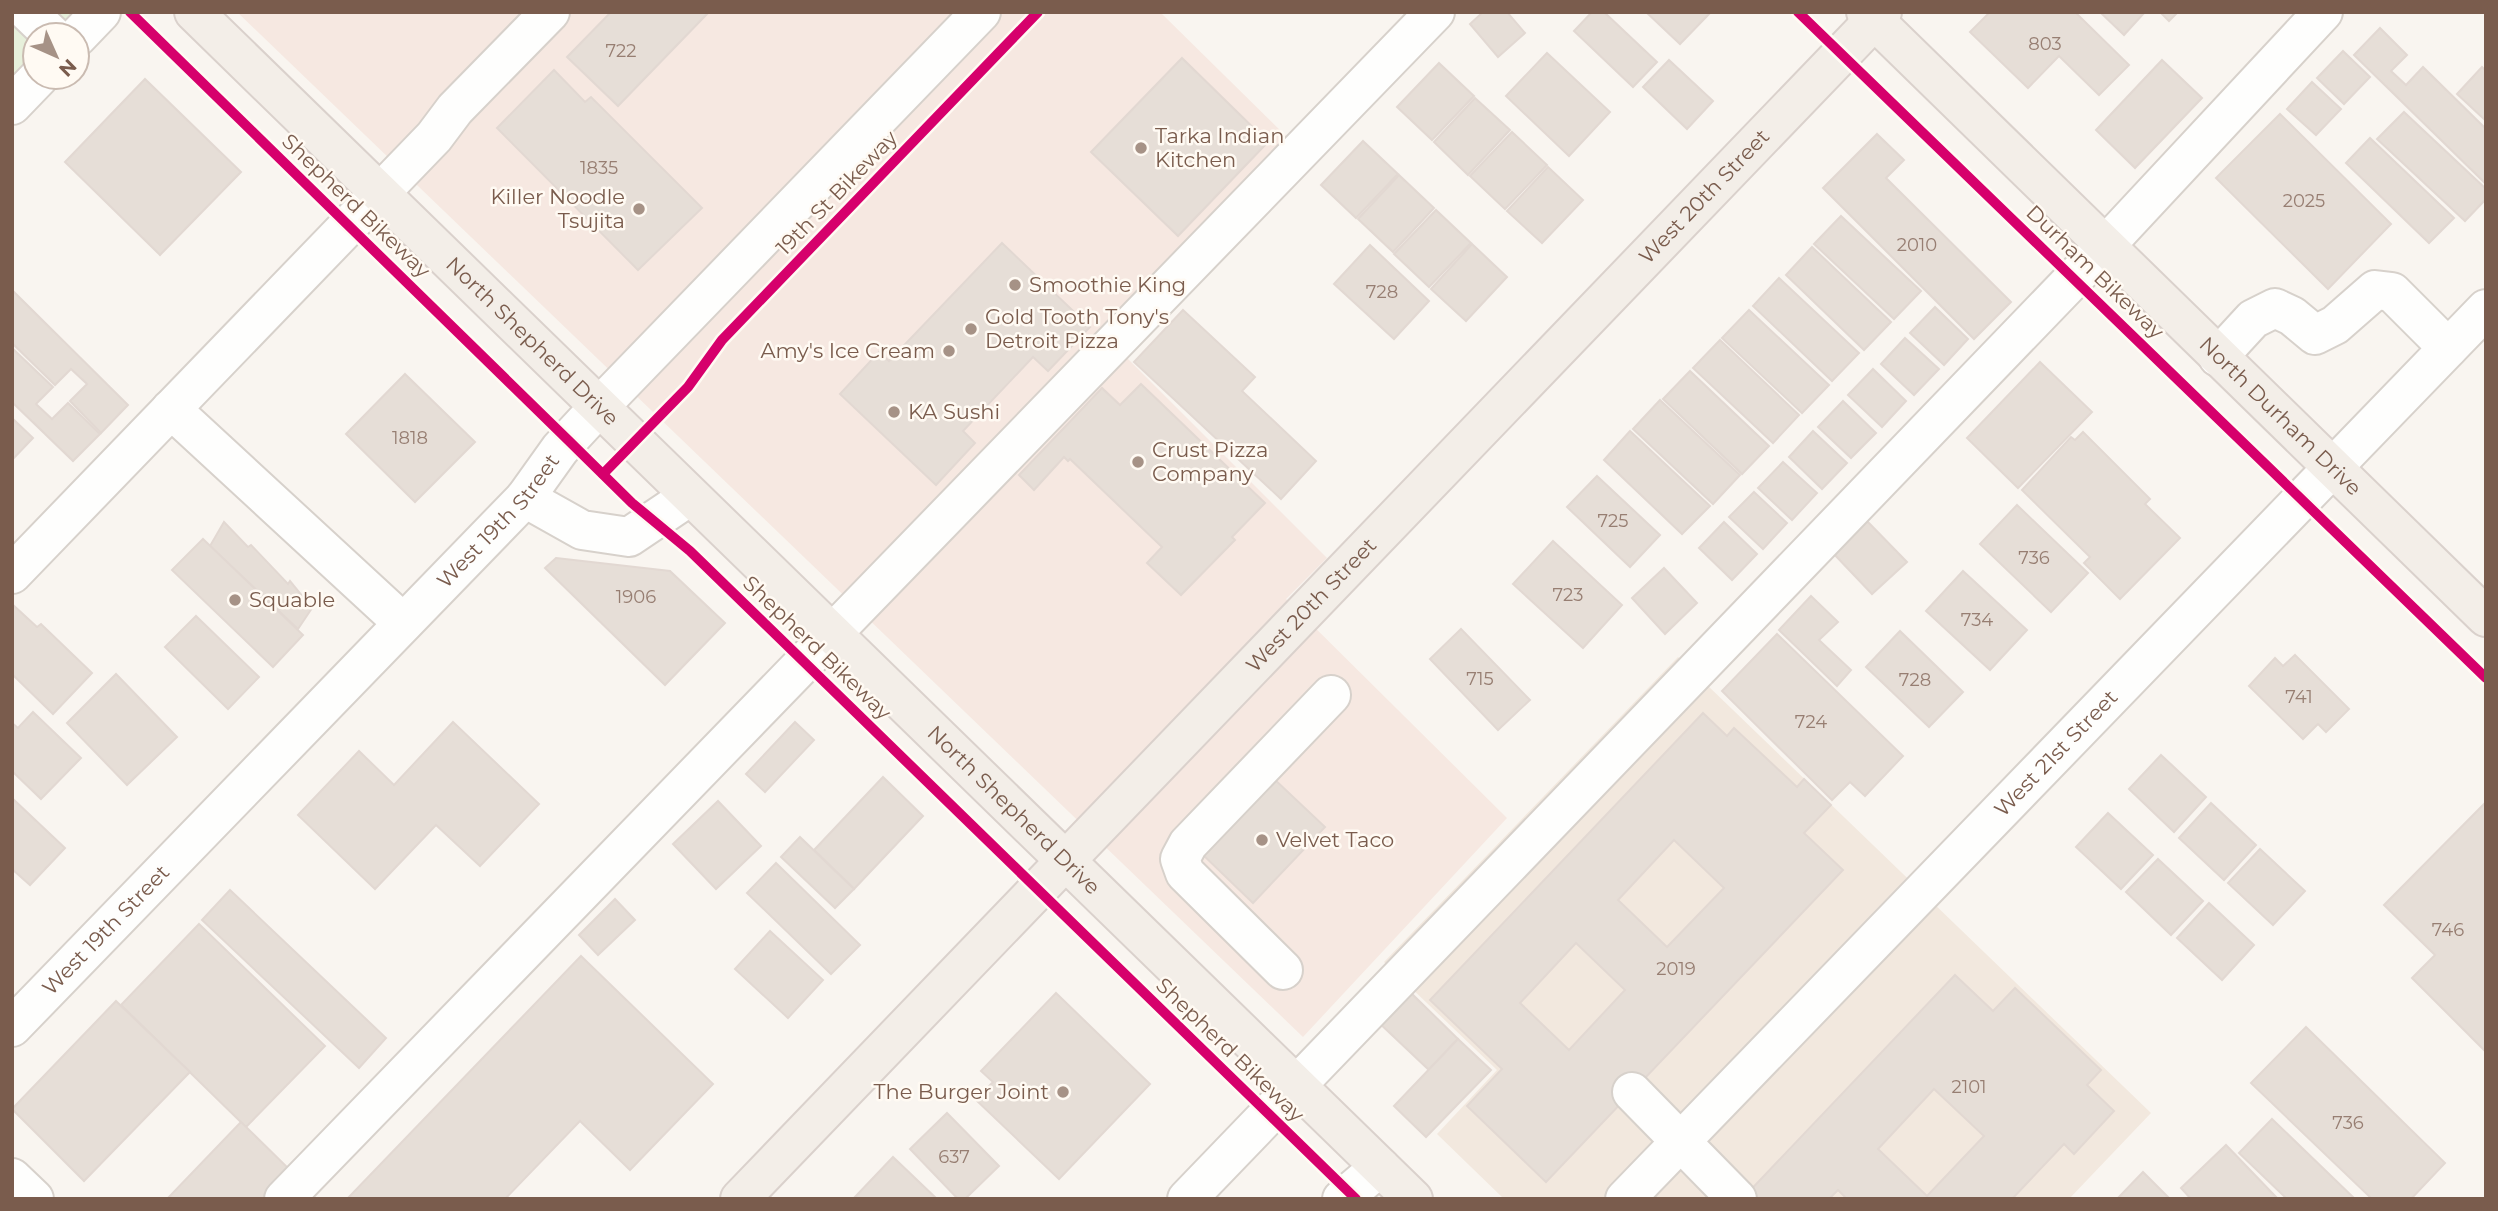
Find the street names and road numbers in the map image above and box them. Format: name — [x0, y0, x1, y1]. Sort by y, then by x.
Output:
street label: West 20th Street — [1634, 124, 1774, 269]
street label: 19th St Bikeway — [771, 125, 903, 260]
street label: Shepherd Bikeway — [277, 128, 436, 283]
street label: Durham Bikeway — [2021, 200, 2170, 344]
street label: North Shepherd Drive — [441, 251, 624, 431]
street label: North Durham Drive — [2195, 331, 2367, 501]
street label: West 19th Street — [432, 449, 564, 593]
street label: West 20th Street — [1241, 532, 1381, 677]
street label: Shepherd Bikeway — [738, 570, 897, 725]
street label: West 21st Street — [1989, 685, 2123, 822]
street label: North Shepherd Drive — [922, 720, 1105, 899]
street label: West 19th Street — [37, 859, 174, 1000]
street label: Shepherd Bikeway — [1151, 972, 1310, 1127]

